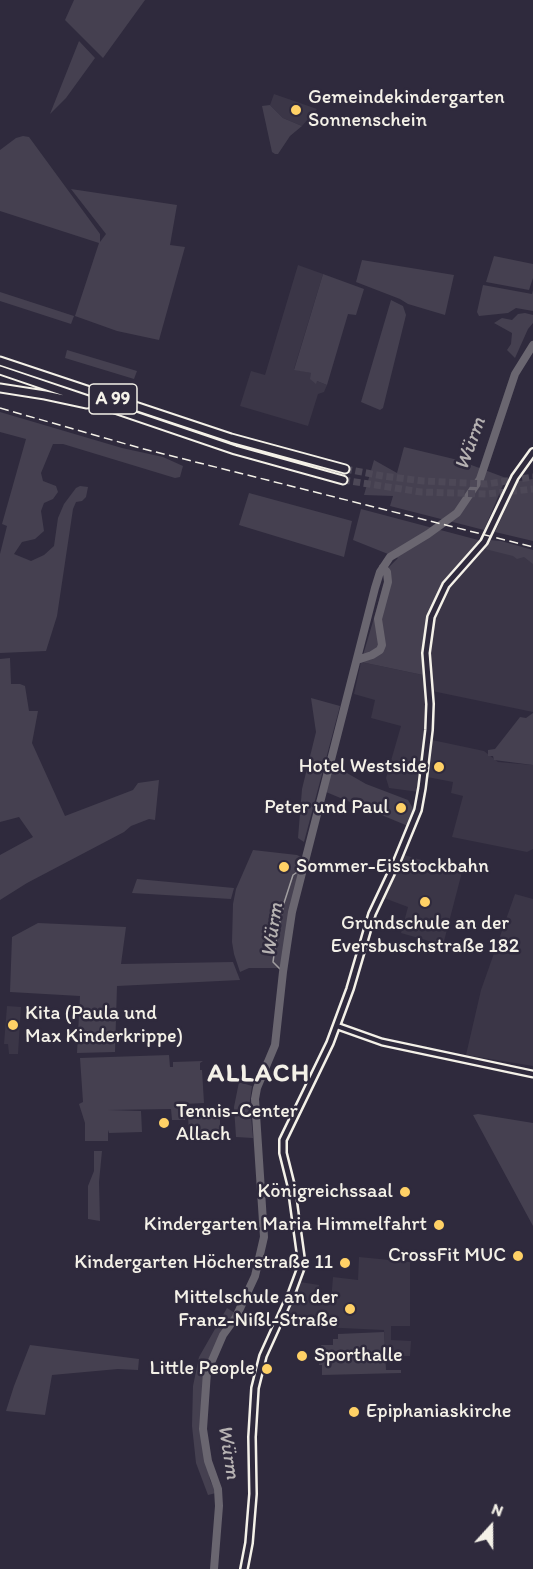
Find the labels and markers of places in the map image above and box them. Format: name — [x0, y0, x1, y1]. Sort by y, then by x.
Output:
place label: Gemeindekindergarten Sonnenschein — [308, 86, 505, 133]
marker: Gemeindekindergarten Sonnenschein — [289, 103, 303, 117]
place label: Hotel Westside — [299, 755, 427, 779]
marker: Hotel Westside — [432, 760, 446, 774]
place label: Peter und Paul — [264, 796, 389, 820]
marker: Peter und Paul — [394, 801, 408, 815]
place label: Sommer-Eisstockbahn — [296, 855, 489, 879]
marker: Sommer-Eisstockbahn — [277, 860, 291, 874]
marker: Grundschule an der Eversbuschstraße 182 — [418, 895, 432, 909]
place label: Grundschule an der Eversbuschstraße 182 — [331, 912, 519, 959]
place label: Kita (Paula und Max Kinderkrippe) — [25, 1002, 183, 1049]
marker: Kita (Paula und Max Kinderkrippe) — [6, 1018, 20, 1032]
place label: Tennis-Center Allach — [176, 1100, 298, 1147]
marker: Tennis-Center Allach — [157, 1116, 171, 1130]
place label: Königreichssaal — [258, 1180, 393, 1204]
marker: Königreichssaal — [398, 1185, 412, 1199]
place label: Kindergarten Maria Himmelfahrt — [144, 1213, 427, 1237]
marker: Kindergarten Maria Himmelfahrt — [432, 1218, 446, 1232]
place label: CrossFit MUC — [388, 1244, 506, 1268]
marker: CrossFit MUC — [511, 1249, 525, 1263]
place label: Kindergarten Höcherstraße 11 — [74, 1251, 333, 1275]
marker: Kindergarten Höcherstraße 11 — [338, 1256, 352, 1270]
place label: Mittelschule an der Franz-Nißl-Straße — [174, 1286, 338, 1333]
marker: Mittelschule an der Franz-Nißl-Straße — [343, 1302, 357, 1316]
place label: Sporthalle — [314, 1344, 403, 1368]
marker: Sporthalle — [295, 1349, 309, 1363]
place label: Little People — [149, 1357, 255, 1381]
marker: Little People — [260, 1362, 274, 1376]
place label: Epiphaniaskirche — [366, 1400, 511, 1424]
marker: Epiphaniaskirche — [347, 1405, 361, 1419]

